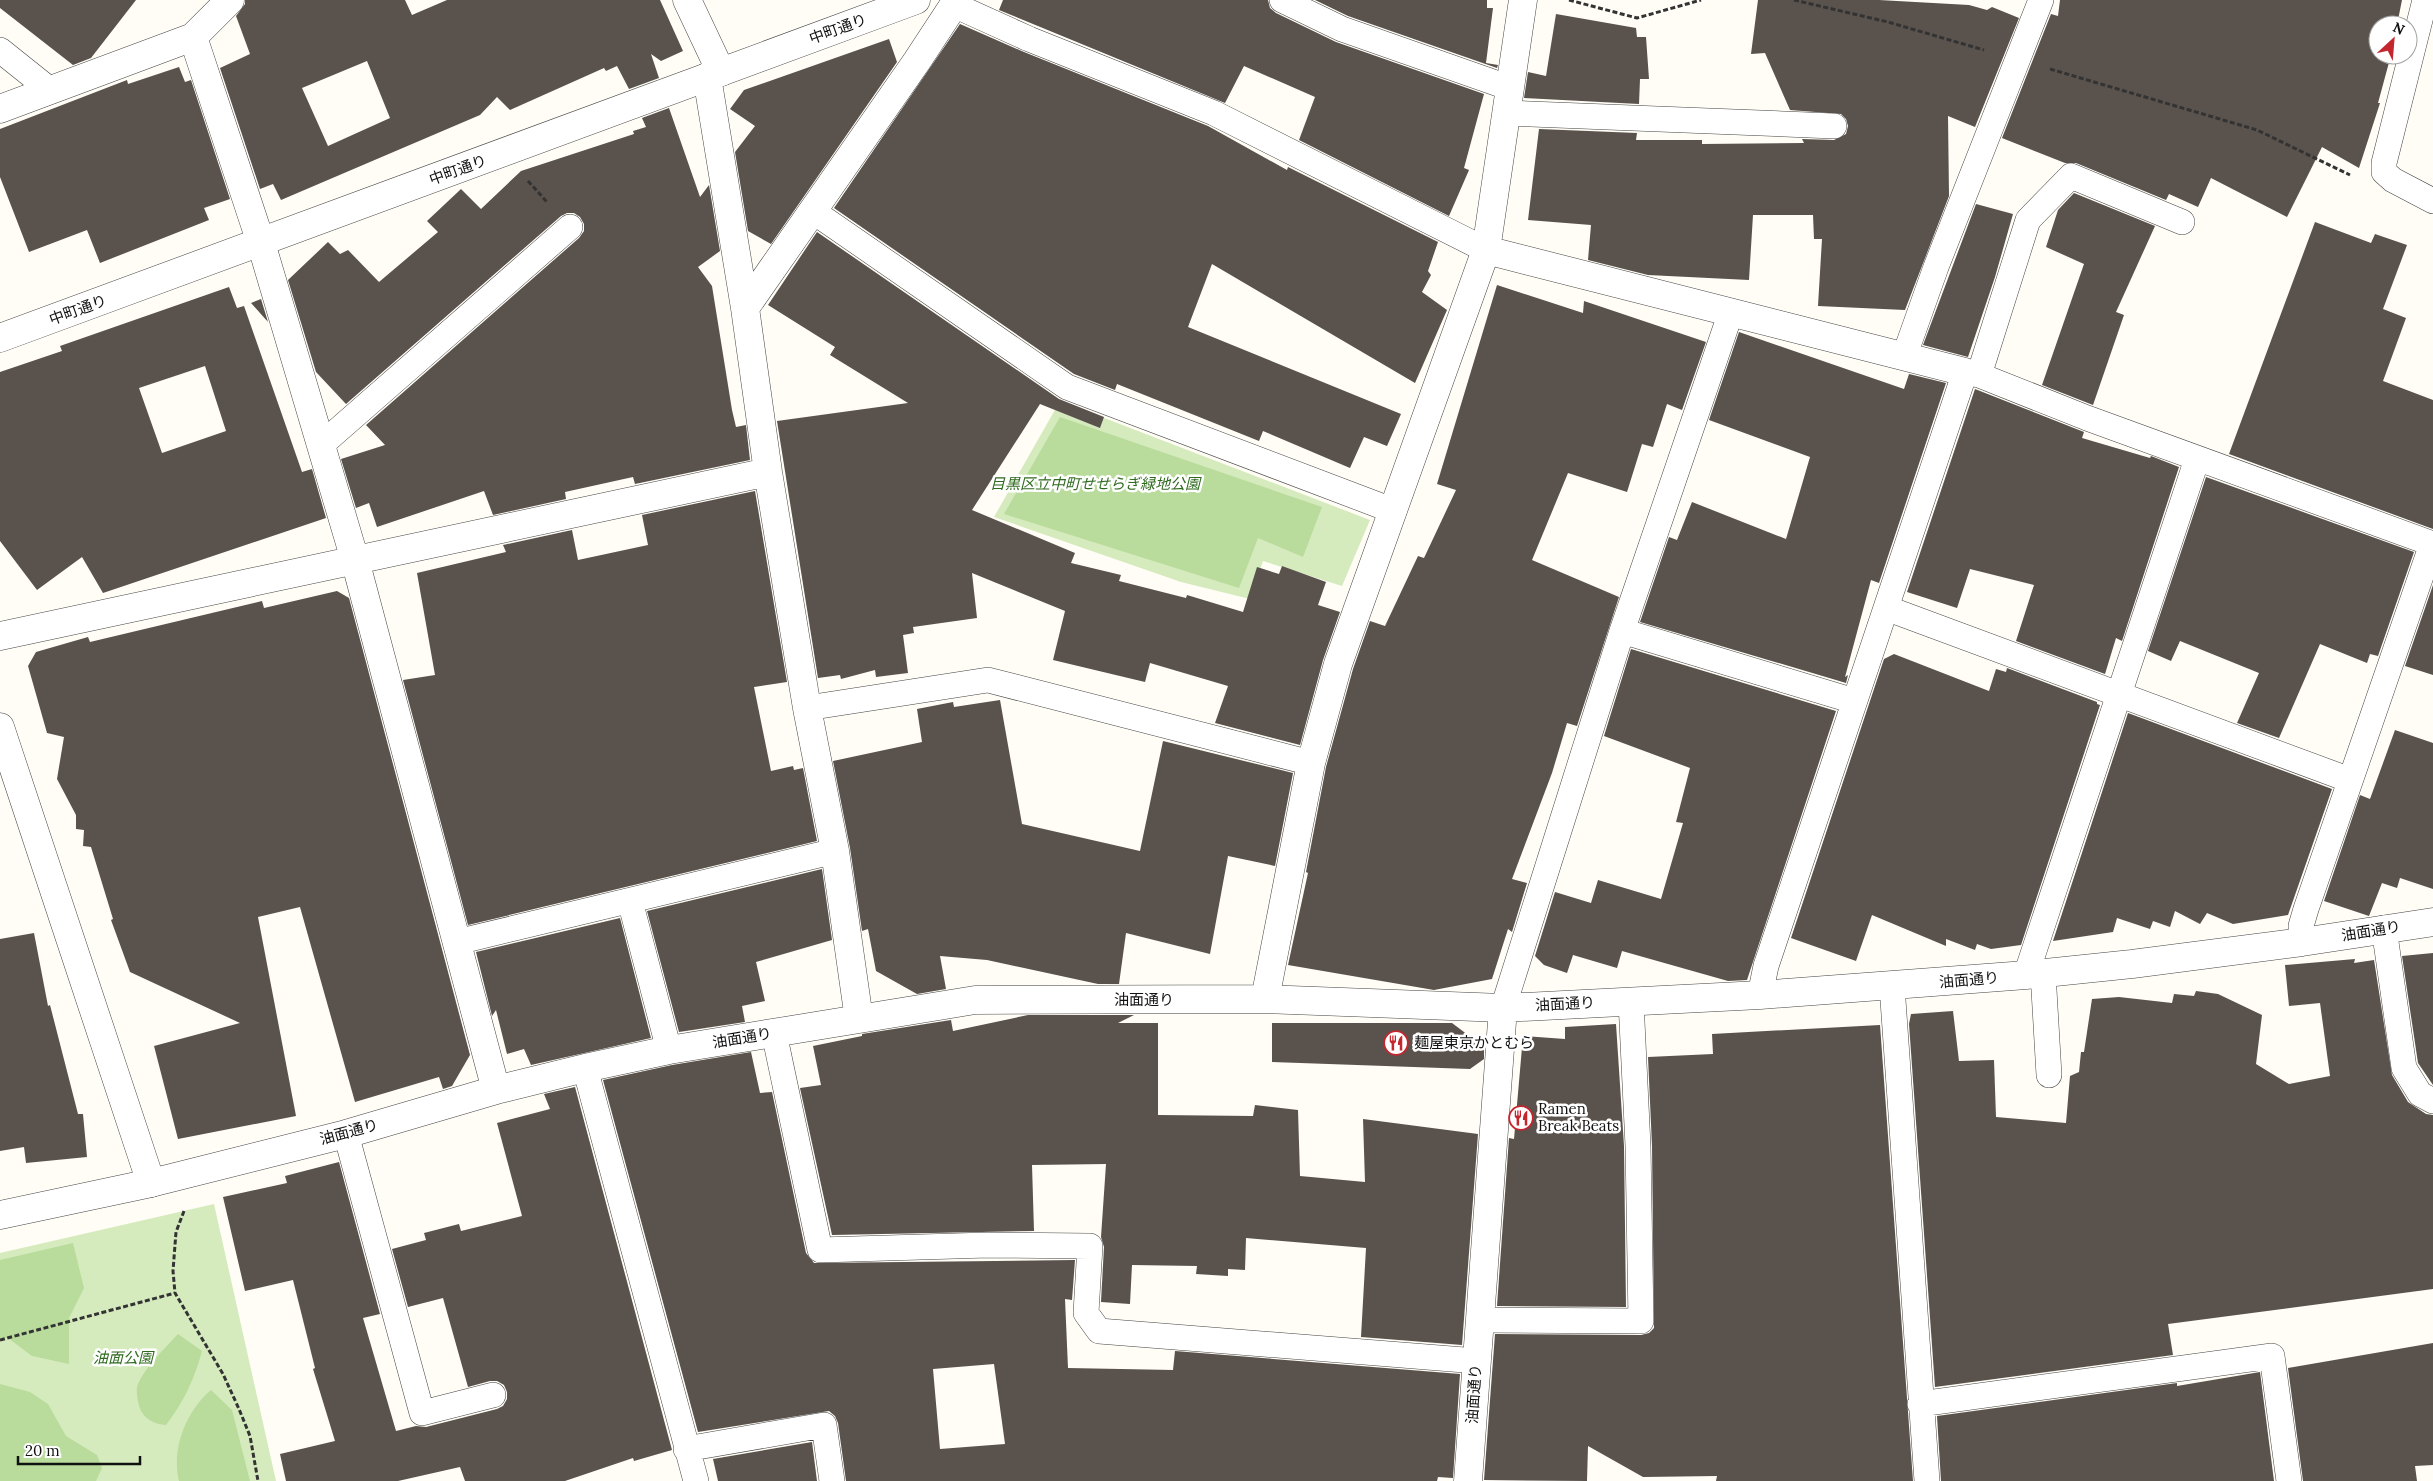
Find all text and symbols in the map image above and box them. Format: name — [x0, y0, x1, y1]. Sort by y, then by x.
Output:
street label: 中町通り — [806, 9, 869, 48]
north arrow — [2368, 15, 2418, 65]
text: N — [2390, 18, 2408, 39]
street label: 中町通り — [426, 150, 489, 189]
street label: 中町通り — [46, 290, 109, 329]
park label: 目黒区立中町せせらぎ緑地公園 — [990, 474, 1202, 493]
street label: 油面通り — [2340, 916, 2402, 945]
street label: 油面通り — [1938, 967, 2000, 992]
street label: 油面通り — [1114, 990, 1174, 1009]
street label: 油面通り — [1535, 992, 1595, 1015]
street label: 油面通り — [711, 1023, 773, 1052]
restaurant icon: 麺屋東京かとむら — [1383, 1030, 1409, 1056]
place label: 麺屋東京かとむら — [1414, 1033, 1534, 1052]
place label: Ramen Break Beats — [1538, 1099, 1619, 1135]
restaurant icon: Ramen Break Beats — [1508, 1105, 1534, 1131]
street label: 油面通り — [317, 1115, 380, 1148]
park label: 油面公園 — [93, 1348, 155, 1367]
street label: 油面通り — [1462, 1363, 1485, 1425]
scale bar — [18, 1434, 140, 1466]
text: 20 m — [25, 1441, 60, 1460]

